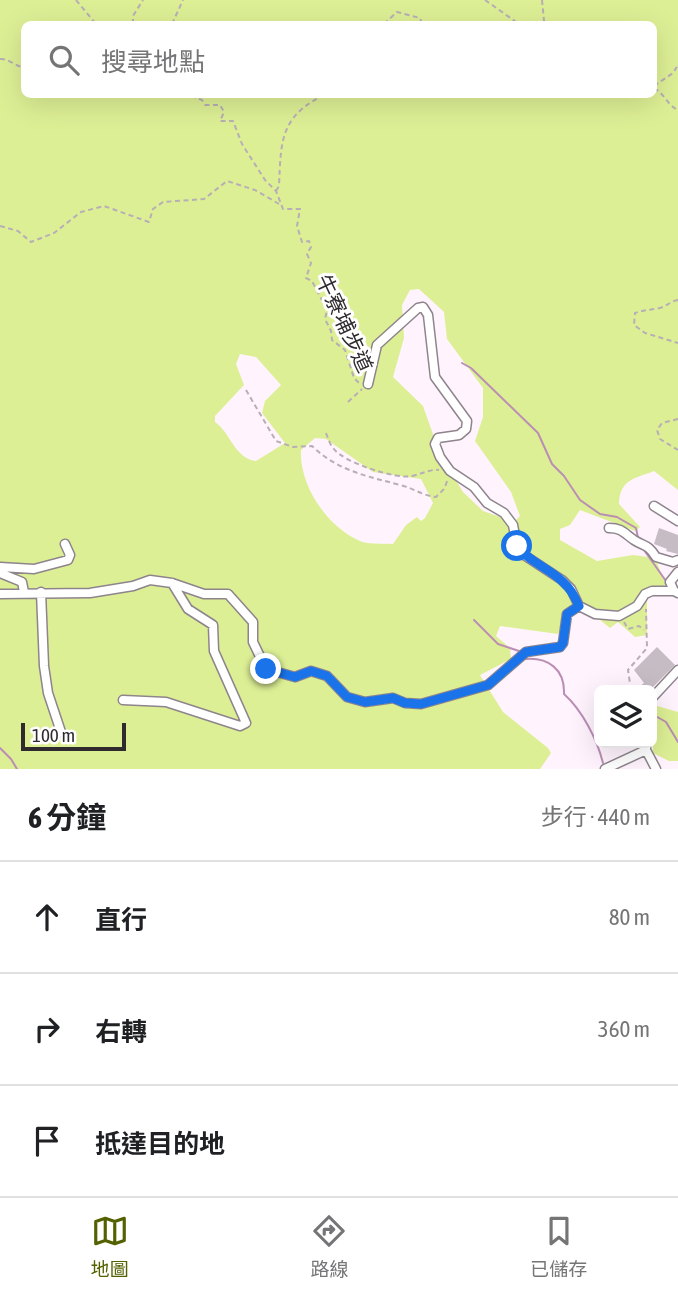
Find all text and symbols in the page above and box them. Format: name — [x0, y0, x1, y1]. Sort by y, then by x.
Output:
search box — [21, 21, 657, 98]
icon: search — [45, 41, 83, 79]
text: 搜尋地點 — [101, 47, 205, 77]
street label: 牛寮埔步道 — [312, 270, 378, 376]
route start — [501, 530, 532, 561]
route end — [250, 653, 281, 684]
map controls — [594, 685, 657, 748]
button: layers — [594, 685, 657, 748]
scale bar — [21, 720, 126, 752]
text: 100 m — [32, 724, 75, 746]
text: 6 分鐘 — [28, 800, 106, 834]
text: 步行 · 440 m — [541, 804, 650, 830]
icon: ahead — [28, 898, 66, 936]
text: 80 m — [609, 904, 650, 930]
text: 直行 — [95, 905, 147, 935]
icon: right — [28, 1010, 66, 1048]
text: 360 m — [598, 1016, 650, 1042]
text: 右轉 — [95, 1017, 147, 1047]
icon: arrive — [28, 1122, 66, 1160]
text: 抵達目的地 — [95, 1129, 225, 1159]
tab: 地圖 — [91, 1212, 129, 1281]
tab: 路線 — [310, 1212, 348, 1281]
tab: 已儲存 — [530, 1212, 587, 1281]

